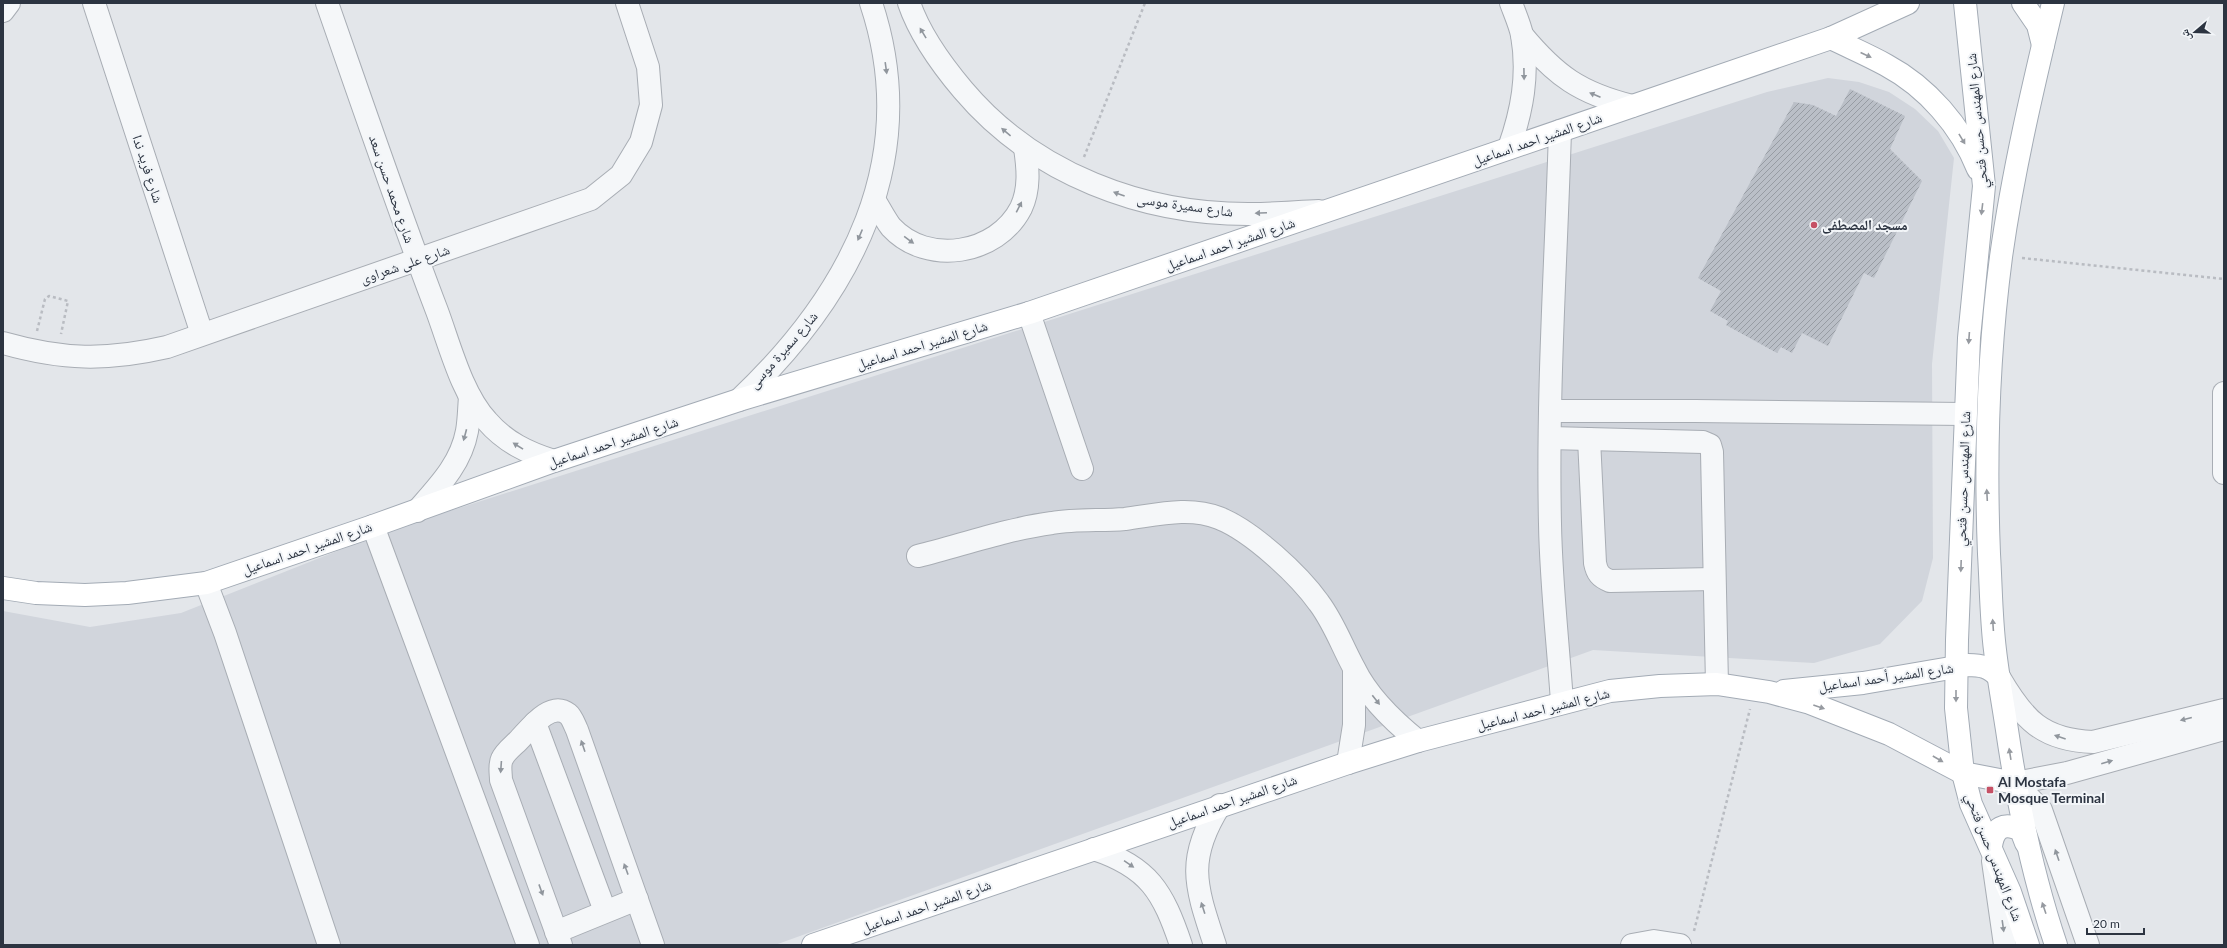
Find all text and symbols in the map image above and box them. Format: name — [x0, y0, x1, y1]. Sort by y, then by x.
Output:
north arrow — [2175, 12, 2215, 52]
text: ش — [2177, 27, 2195, 43]
one-way arrow — [919, 28, 927, 38]
one-way arrow — [1860, 52, 1872, 58]
street label: شارع المهندس حسن فتحي — [1962, 52, 1994, 189]
one-way arrow — [883, 62, 889, 74]
one-way arrow — [1521, 68, 1527, 81]
one-way arrow — [1590, 92, 1601, 98]
street label: شارع المشير احمد اسماعيل — [1470, 108, 1605, 171]
one-way arrow — [1000, 127, 1011, 136]
street label: شارع محمد حسن سعد — [364, 132, 419, 246]
street label: شارع فريد ندا — [128, 133, 167, 206]
one-way arrow — [1959, 133, 1966, 145]
street label: شارع سميرة موسى — [1136, 189, 1234, 222]
one-way arrow — [1112, 190, 1124, 196]
one-way arrow — [1016, 202, 1022, 213]
one-way arrow — [1978, 203, 1985, 215]
one-way arrow — [1255, 210, 1267, 217]
street label: شارع المشير احمد اسماعيل — [1163, 213, 1298, 276]
place label: مسجد المصطفى — [1822, 216, 1908, 234]
marker: مسجد المصطفى — [1809, 220, 1819, 230]
one-way arrow — [857, 230, 863, 241]
one-way arrow — [904, 236, 915, 244]
street label: شارع على شعراوى — [358, 240, 452, 289]
street label: شارع سميرة موسى — [744, 308, 822, 393]
street label: شارع المشير احمد اسماعيل — [854, 316, 990, 374]
one-way arrow — [1965, 332, 1972, 344]
street label: شارع المهندس حسن فتحي — [1952, 411, 1977, 547]
street label: شارع المشير احمد اسماعيل — [545, 412, 681, 473]
one-way arrow — [462, 429, 468, 441]
one-way arrow — [513, 442, 523, 450]
one-way arrow — [1983, 489, 1990, 501]
street label: شارع المشير احمد اسماعيل — [240, 517, 375, 580]
one-way arrow — [1958, 560, 1964, 573]
one-way arrow — [1990, 618, 1996, 631]
street label: شارع المشير أحمد اسماعيل — [1817, 659, 1955, 696]
street label: شارع المشير احمد اسماعيل — [1475, 684, 1612, 735]
one-way arrow — [1953, 690, 1959, 703]
one-way arrow — [1371, 695, 1380, 706]
one-way arrow — [1814, 704, 1826, 710]
one-way arrow — [2180, 716, 2192, 722]
one-way arrow — [2053, 734, 2065, 740]
one-way arrow — [579, 740, 585, 752]
one-way arrow — [2007, 748, 2013, 760]
one-way arrow — [1932, 755, 1944, 762]
one-way arrow — [2102, 759, 2114, 765]
one-way arrow — [498, 761, 505, 773]
street label: شارع المشير احمد اسماعيل — [1165, 770, 1300, 833]
place label: Al Mostafa Mosque Terminal — [1997, 773, 2105, 806]
marker: Al Mostafa Mosque Terminal — [1985, 785, 1995, 795]
street label: شارع المهندس حسن فتحي — [1959, 790, 2027, 925]
one-way arrow — [2054, 849, 2060, 861]
one-way arrow — [1124, 860, 1135, 868]
one-way arrow — [623, 862, 629, 874]
street label: شارع المشير احمد اسماعيل — [859, 875, 994, 938]
one-way arrow — [538, 885, 544, 897]
one-way arrow — [1200, 902, 1206, 914]
one-way arrow — [2041, 902, 2047, 914]
scale bar — [2087, 910, 2144, 936]
text: 20 m — [2093, 916, 2120, 931]
one-way arrow — [2000, 920, 2006, 932]

